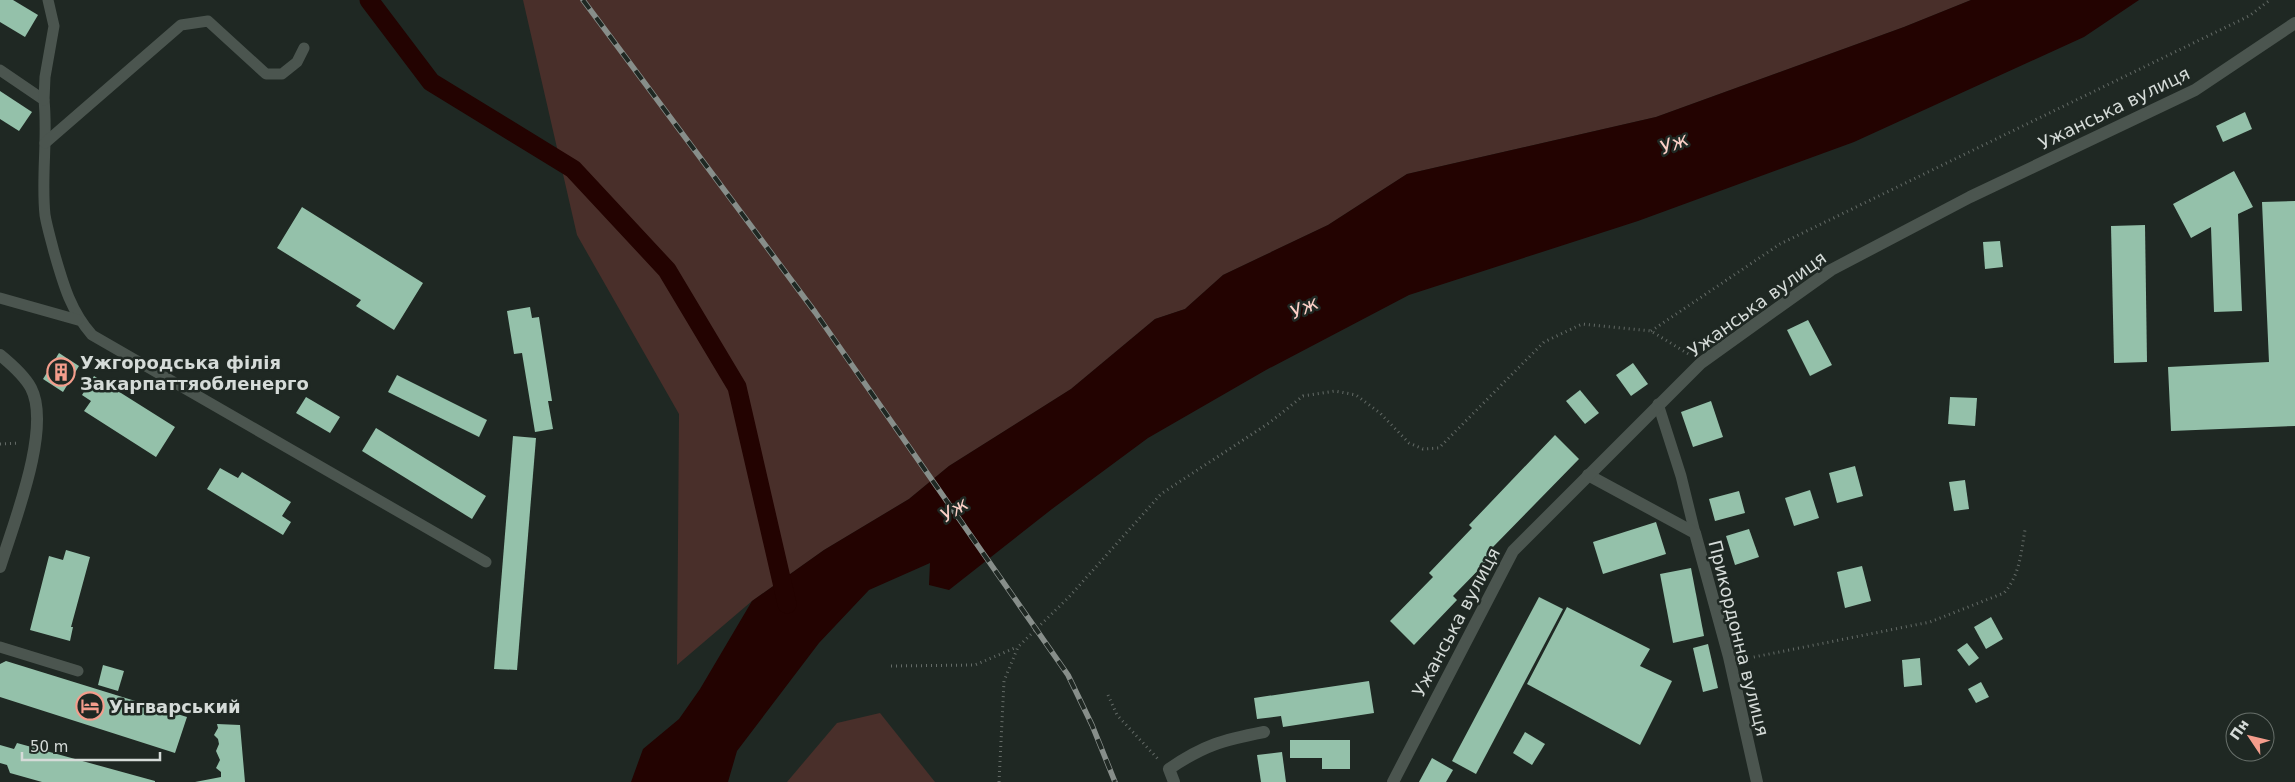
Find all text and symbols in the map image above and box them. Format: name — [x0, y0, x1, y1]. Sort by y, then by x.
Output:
street label: Ужанська вулиця — [2035, 62, 2193, 154]
water label: Уж — [1657, 127, 1691, 159]
street label: Ужанська вулиця — [1684, 247, 1830, 361]
water label: Уж — [1286, 291, 1322, 323]
place label: Ужгородська філія Закарпаттяобленерго — [80, 352, 309, 394]
building icon: Ужгородська філія Закарпаттяобленерго — [46, 357, 76, 387]
water label: Уж — [936, 492, 972, 526]
street label: Прикордонна вулиця — [1704, 538, 1774, 738]
street label: Ужанська вулиця — [1408, 544, 1504, 700]
hotel icon: Унгварський — [75, 691, 105, 721]
place label: Унгварський — [109, 696, 241, 717]
north arrow — [2225, 712, 2275, 762]
text: Пн — [2227, 716, 2252, 743]
scale bar — [22, 730, 160, 762]
text: 50 m — [30, 738, 68, 756]

